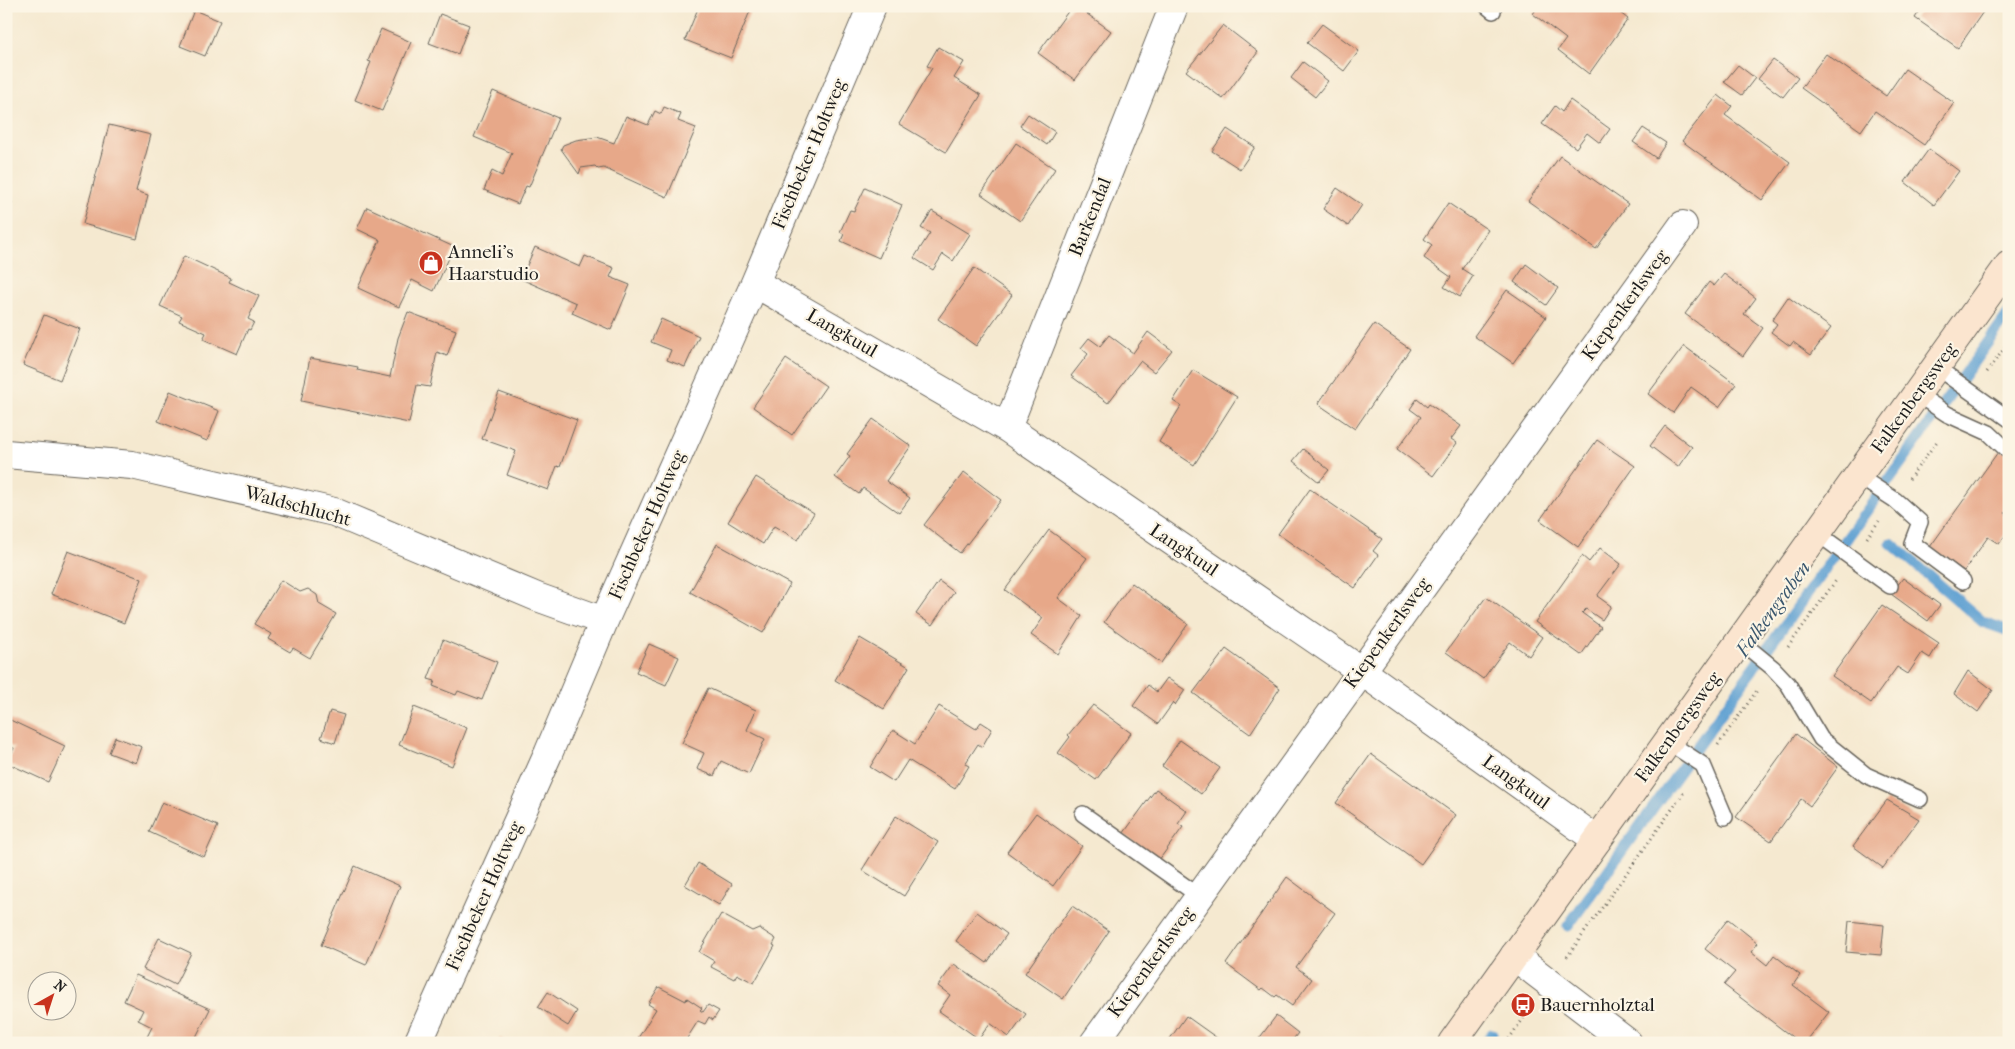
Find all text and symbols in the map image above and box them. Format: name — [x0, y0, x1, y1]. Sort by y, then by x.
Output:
street label: Fischbeker Holtweg — [767, 75, 851, 233]
street label: Barkendal — [1064, 174, 1116, 260]
place label: Anneli's Haarstudio — [447, 241, 539, 285]
street label: Kiepenkerlsweg — [1577, 245, 1673, 365]
shop icon: Anneli's Haarstudio — [418, 250, 444, 276]
street label: Langkuul — [803, 304, 881, 362]
street label: Falkenbergsweg — [1866, 338, 1962, 458]
street label: Fischbeker Holtweg — [604, 446, 690, 603]
street label: Waldschlucht — [242, 481, 354, 531]
street label: Langkuul — [1146, 519, 1222, 581]
water label: Falkengraben — [1730, 557, 1815, 662]
street label: Kiepenkerlsweg — [1339, 573, 1435, 693]
street label: Falkenbergsweg — [1630, 667, 1726, 787]
street label: Langkuul — [1478, 750, 1554, 814]
street label: Fischbeker Holtweg — [441, 817, 527, 974]
street label: Kiepenkerlsweg — [1103, 902, 1199, 1022]
north arrow — [28, 972, 78, 1022]
text: N — [50, 976, 70, 996]
bus stop icon: Bauernholztal — [1510, 992, 1536, 1018]
place label: Bauernholztal — [1540, 994, 1655, 1016]

